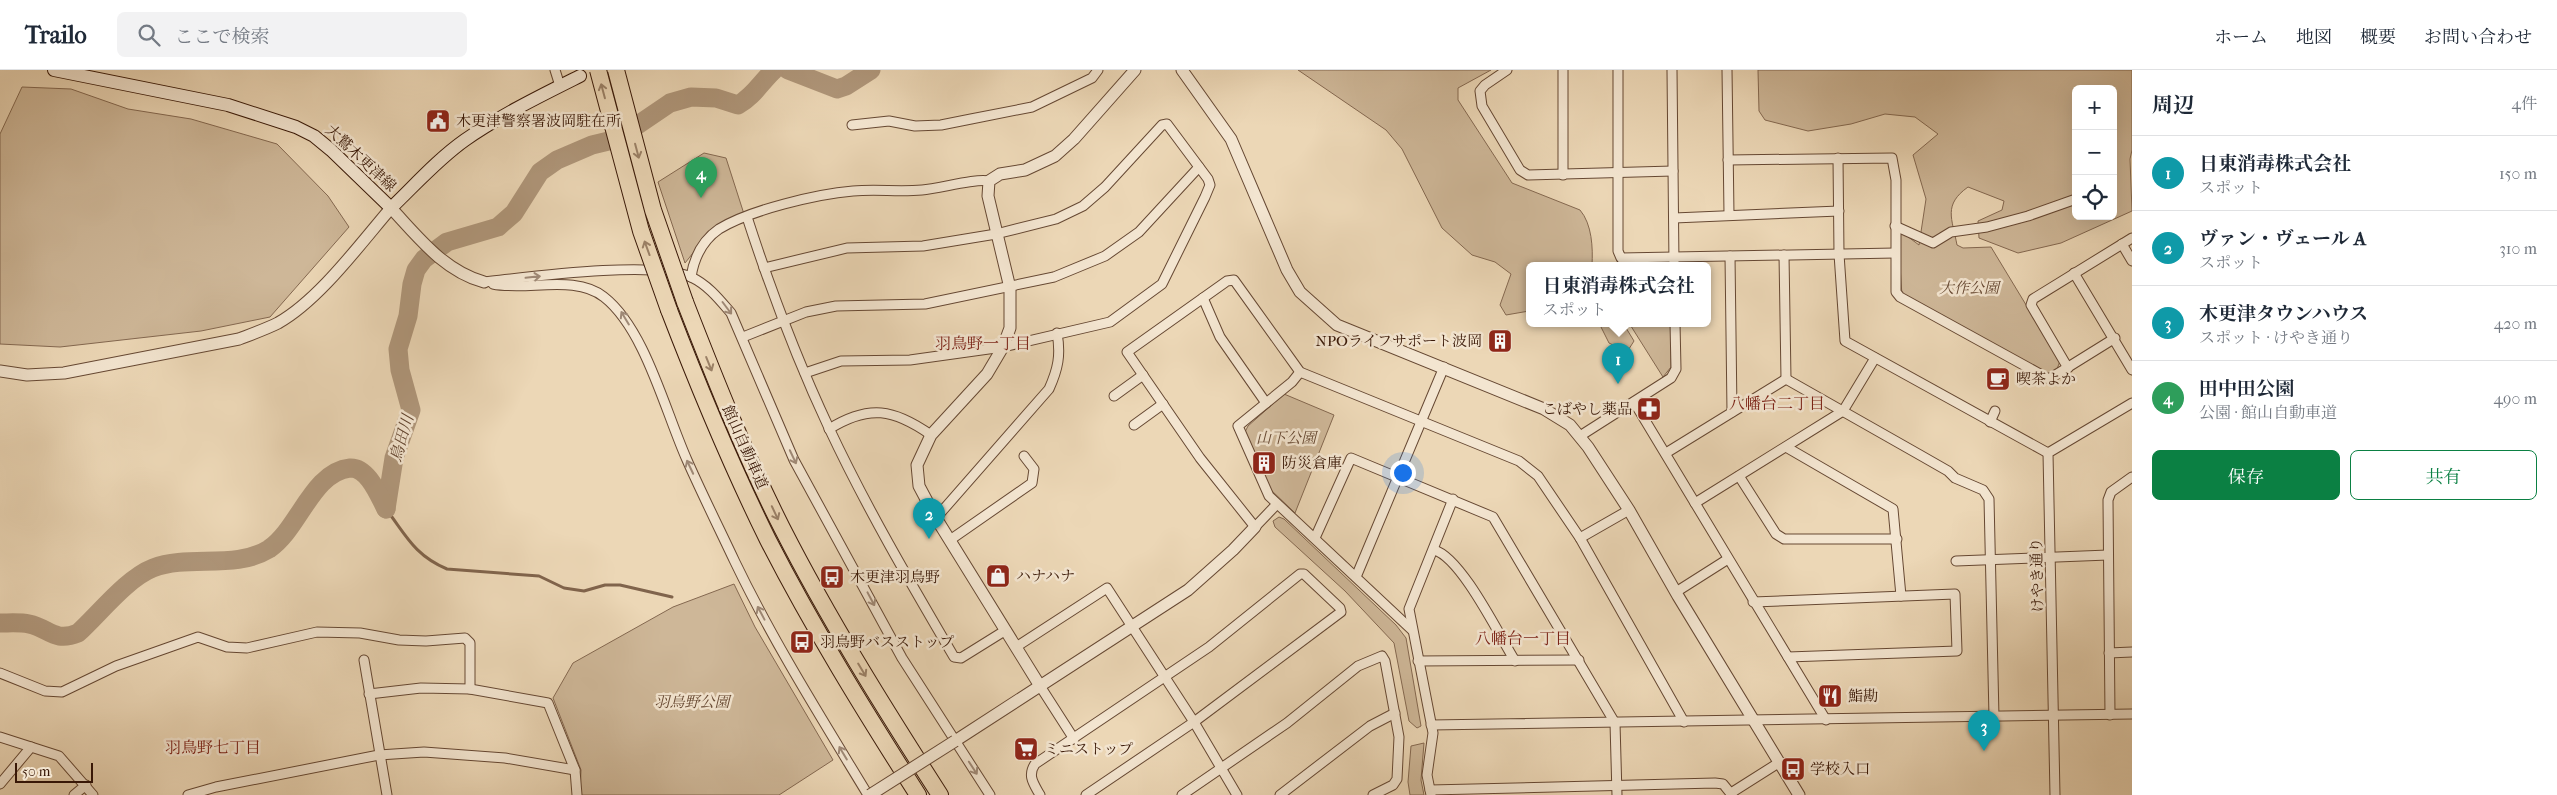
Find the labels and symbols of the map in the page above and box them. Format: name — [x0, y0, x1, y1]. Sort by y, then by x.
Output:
one-way arrow — [598, 84, 607, 100]
public building icon: 木更津警察署波岡駐在所 — [425, 108, 451, 134]
place label: 木更津警察署波岡駐在所 — [456, 112, 621, 130]
street label: 大鷲木更津線 — [322, 121, 400, 195]
one-way arrow — [633, 142, 643, 158]
pin: 4 — [685, 157, 717, 198]
one-way arrow — [642, 241, 651, 256]
one-way arrow — [525, 272, 541, 282]
park label: 大作公園 — [1939, 279, 2002, 297]
one-way arrow — [721, 301, 732, 314]
one-way arrow — [619, 312, 629, 326]
building icon: NPOライフサポート波岡 — [1487, 328, 1513, 354]
place label: NPOライフサポート波岡 — [1316, 332, 1482, 350]
district label: 羽鳥野一丁目 — [935, 334, 1031, 353]
pin: 1 — [1602, 343, 1634, 384]
one-way arrow — [705, 356, 714, 371]
cafe icon: 喫茶よか — [1985, 366, 2011, 392]
place label: 喫茶よか — [2016, 370, 2076, 388]
district label: 八幡台二丁目 — [1729, 394, 1825, 413]
pharmacy icon: こばやし薬品 — [1636, 396, 1662, 422]
place label: こばやし薬品 — [1542, 400, 1632, 418]
street label: 館山自動車道 — [718, 402, 772, 492]
water label: 鳥田川 — [386, 411, 418, 464]
park label: 山下公園 — [1256, 429, 1319, 447]
one-way arrow — [788, 449, 798, 464]
building icon: 防災倉庫 — [1251, 450, 1277, 476]
place label: 防災倉庫 — [1282, 454, 1342, 472]
one-way arrow — [685, 460, 694, 475]
your location — [1390, 460, 1416, 486]
pin: 2 — [913, 498, 945, 539]
one-way arrow — [770, 505, 780, 520]
street label: けやき通り — [2027, 537, 2047, 613]
shop icon: ハナハナ — [985, 563, 1011, 589]
bus stop icon: 木更津羽鳥野 — [819, 564, 845, 590]
place label: ハナハナ — [1016, 567, 1075, 585]
place label: 木更津羽鳥野 — [850, 568, 940, 586]
one-way arrow — [866, 591, 876, 606]
one-way arrow — [756, 606, 766, 620]
bus stop icon: 羽鳥野バスストップ — [789, 629, 815, 655]
district label: 八幡台一丁目 — [1475, 629, 1571, 648]
place label: 羽鳥野バスストップ — [820, 633, 955, 651]
one-way arrow — [858, 662, 867, 677]
restaurant icon: 鮨勘 — [1817, 683, 1843, 709]
place label: 鮨勘 — [1848, 687, 1878, 705]
park label: 羽鳥野公園 — [654, 693, 732, 711]
pin: 3 — [1968, 710, 2000, 751]
supermarket icon: ミニストップ — [1013, 736, 1039, 762]
district label: 羽鳥野七丁目 — [165, 738, 261, 757]
place label: ミニストップ — [1044, 740, 1134, 758]
one-way arrow — [837, 747, 847, 761]
bus stop icon: 学校入口 — [1780, 756, 1806, 782]
scale bar — [15, 760, 92, 783]
place label: 学校入口 — [1810, 760, 1870, 778]
one-way arrow — [967, 761, 978, 775]

